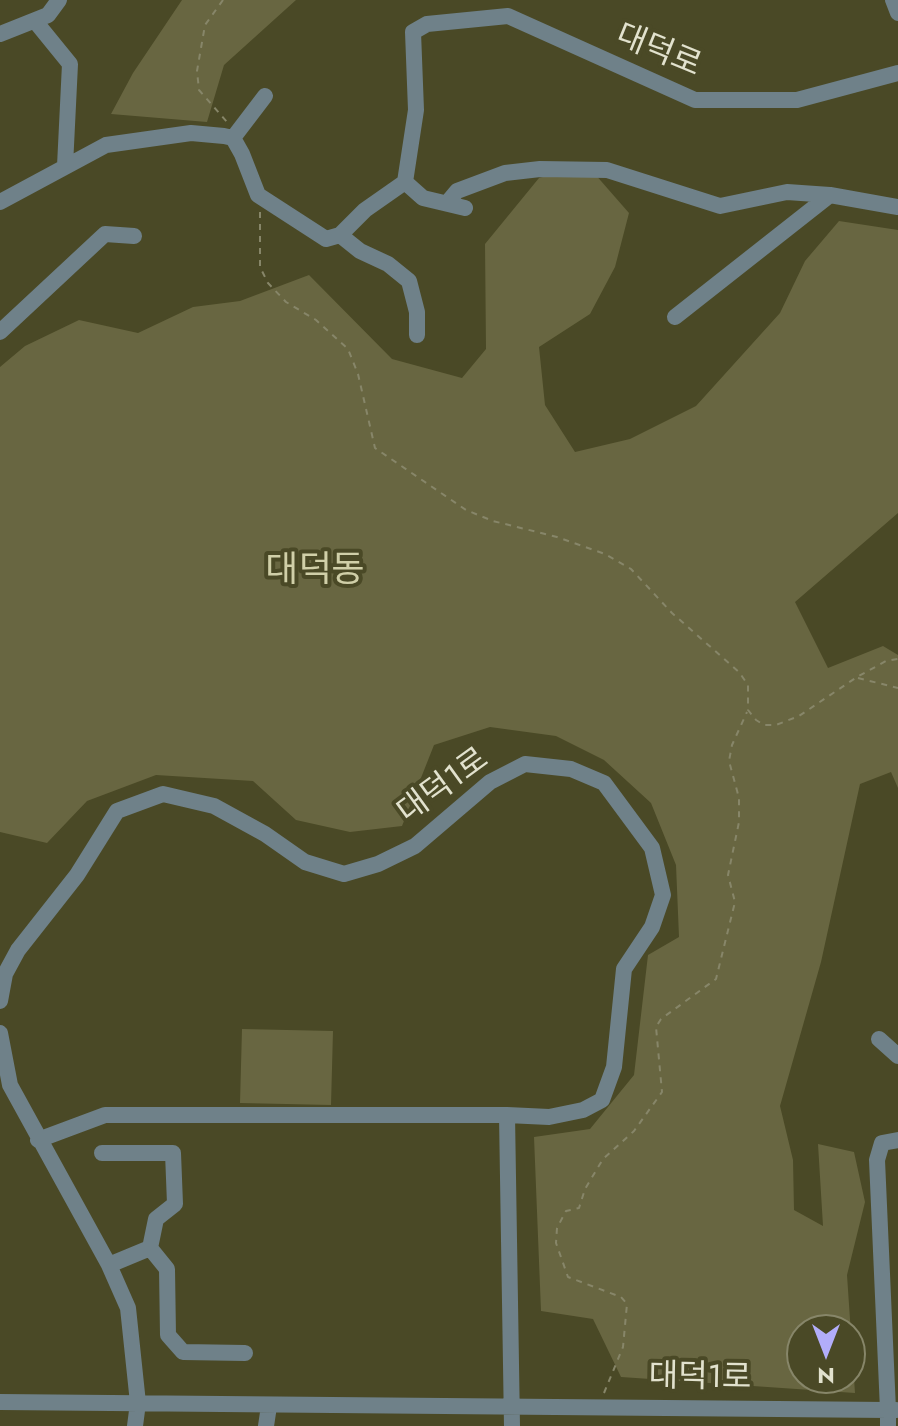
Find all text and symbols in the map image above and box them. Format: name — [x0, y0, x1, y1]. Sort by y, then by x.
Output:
street label: 대덕로 — [610, 18, 706, 86]
district label: 대덕동 — [265, 550, 365, 594]
street label: 대덕1로 — [391, 741, 497, 833]
north arrow — [786, 1314, 866, 1394]
street label: 대덕1로 — [648, 1359, 752, 1399]
text: N — [817, 1360, 835, 1392]

